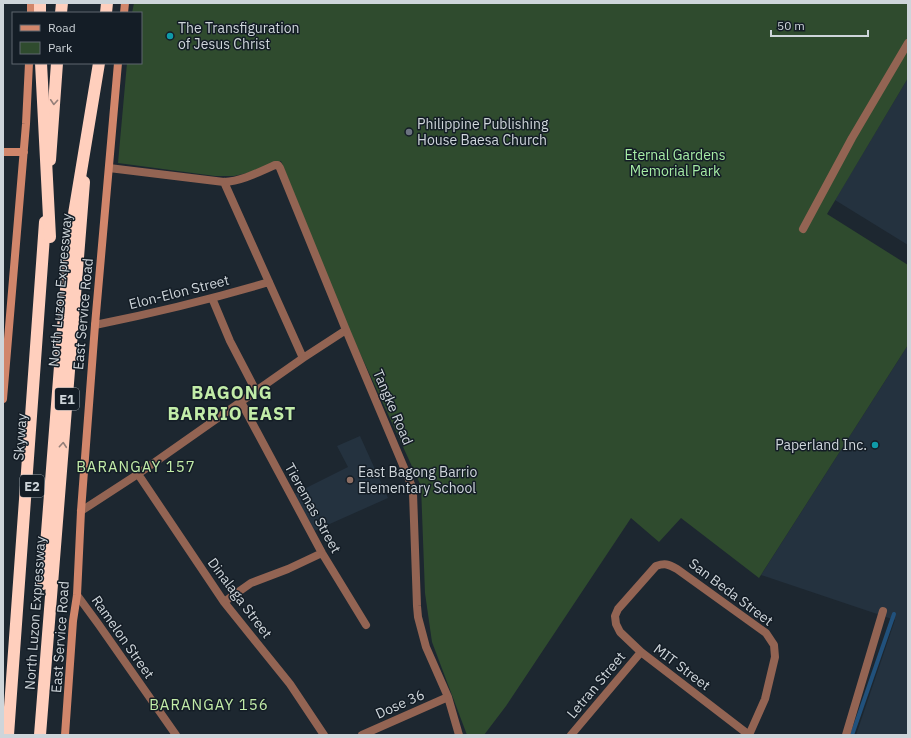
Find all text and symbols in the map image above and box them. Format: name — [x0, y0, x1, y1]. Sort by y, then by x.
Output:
legend — [12, 12, 142, 64]
scale bar — [771, 12, 868, 38]
text: 50 m — [777, 18, 805, 33]
place label: The Transfiguration of Jesus Christ — [178, 19, 300, 53]
text: Road — [48, 20, 76, 35]
marker: The Transfiguration of Jesus Christ — [165, 31, 175, 41]
text: Park — [48, 40, 73, 55]
one-way arrow — [50, 99, 59, 105]
place label: Philippine Publishing House Baesa Church — [417, 115, 549, 149]
marker: Philippine Publishing House Baesa Church — [404, 127, 414, 137]
park label: Eternal Gardens Memorial Park — [624, 146, 726, 180]
street label: North Luzon Expressway — [44, 213, 76, 367]
street label: East Service Road — [69, 257, 97, 371]
street label: Elon-Elon Street — [127, 271, 231, 313]
street label: Tangke Road — [369, 367, 417, 447]
district label: BAGONG BARRIO EAST — [168, 381, 296, 425]
road number: E1 — [55, 388, 79, 410]
street label: Skyway — [9, 413, 31, 461]
place label: Paperland Inc. — [775, 436, 867, 454]
marker: Paperland Inc. — [870, 440, 880, 450]
one-way arrow — [58, 442, 67, 448]
district label: BARANGAY 157 — [76, 457, 196, 476]
street label: Tieremas Street — [281, 460, 345, 556]
place label: East Bagong Barrio Elementary School — [358, 463, 477, 497]
road number: E2 — [20, 475, 44, 497]
marker: East Bagong Barrio Elementary School — [345, 475, 355, 485]
street label: North Luzon Expressway — [21, 536, 49, 690]
street label: Dinalaga Street — [204, 554, 276, 642]
street label: San Beda Street — [685, 554, 777, 630]
street label: East Service Road — [47, 580, 73, 694]
street label: Ramelon Street — [88, 592, 158, 682]
street label: MIT Street — [650, 640, 714, 694]
street label: Letran Street — [563, 648, 629, 722]
street label: Dose 36 — [373, 685, 427, 723]
district label: BARANGAY 156 — [149, 695, 269, 714]

